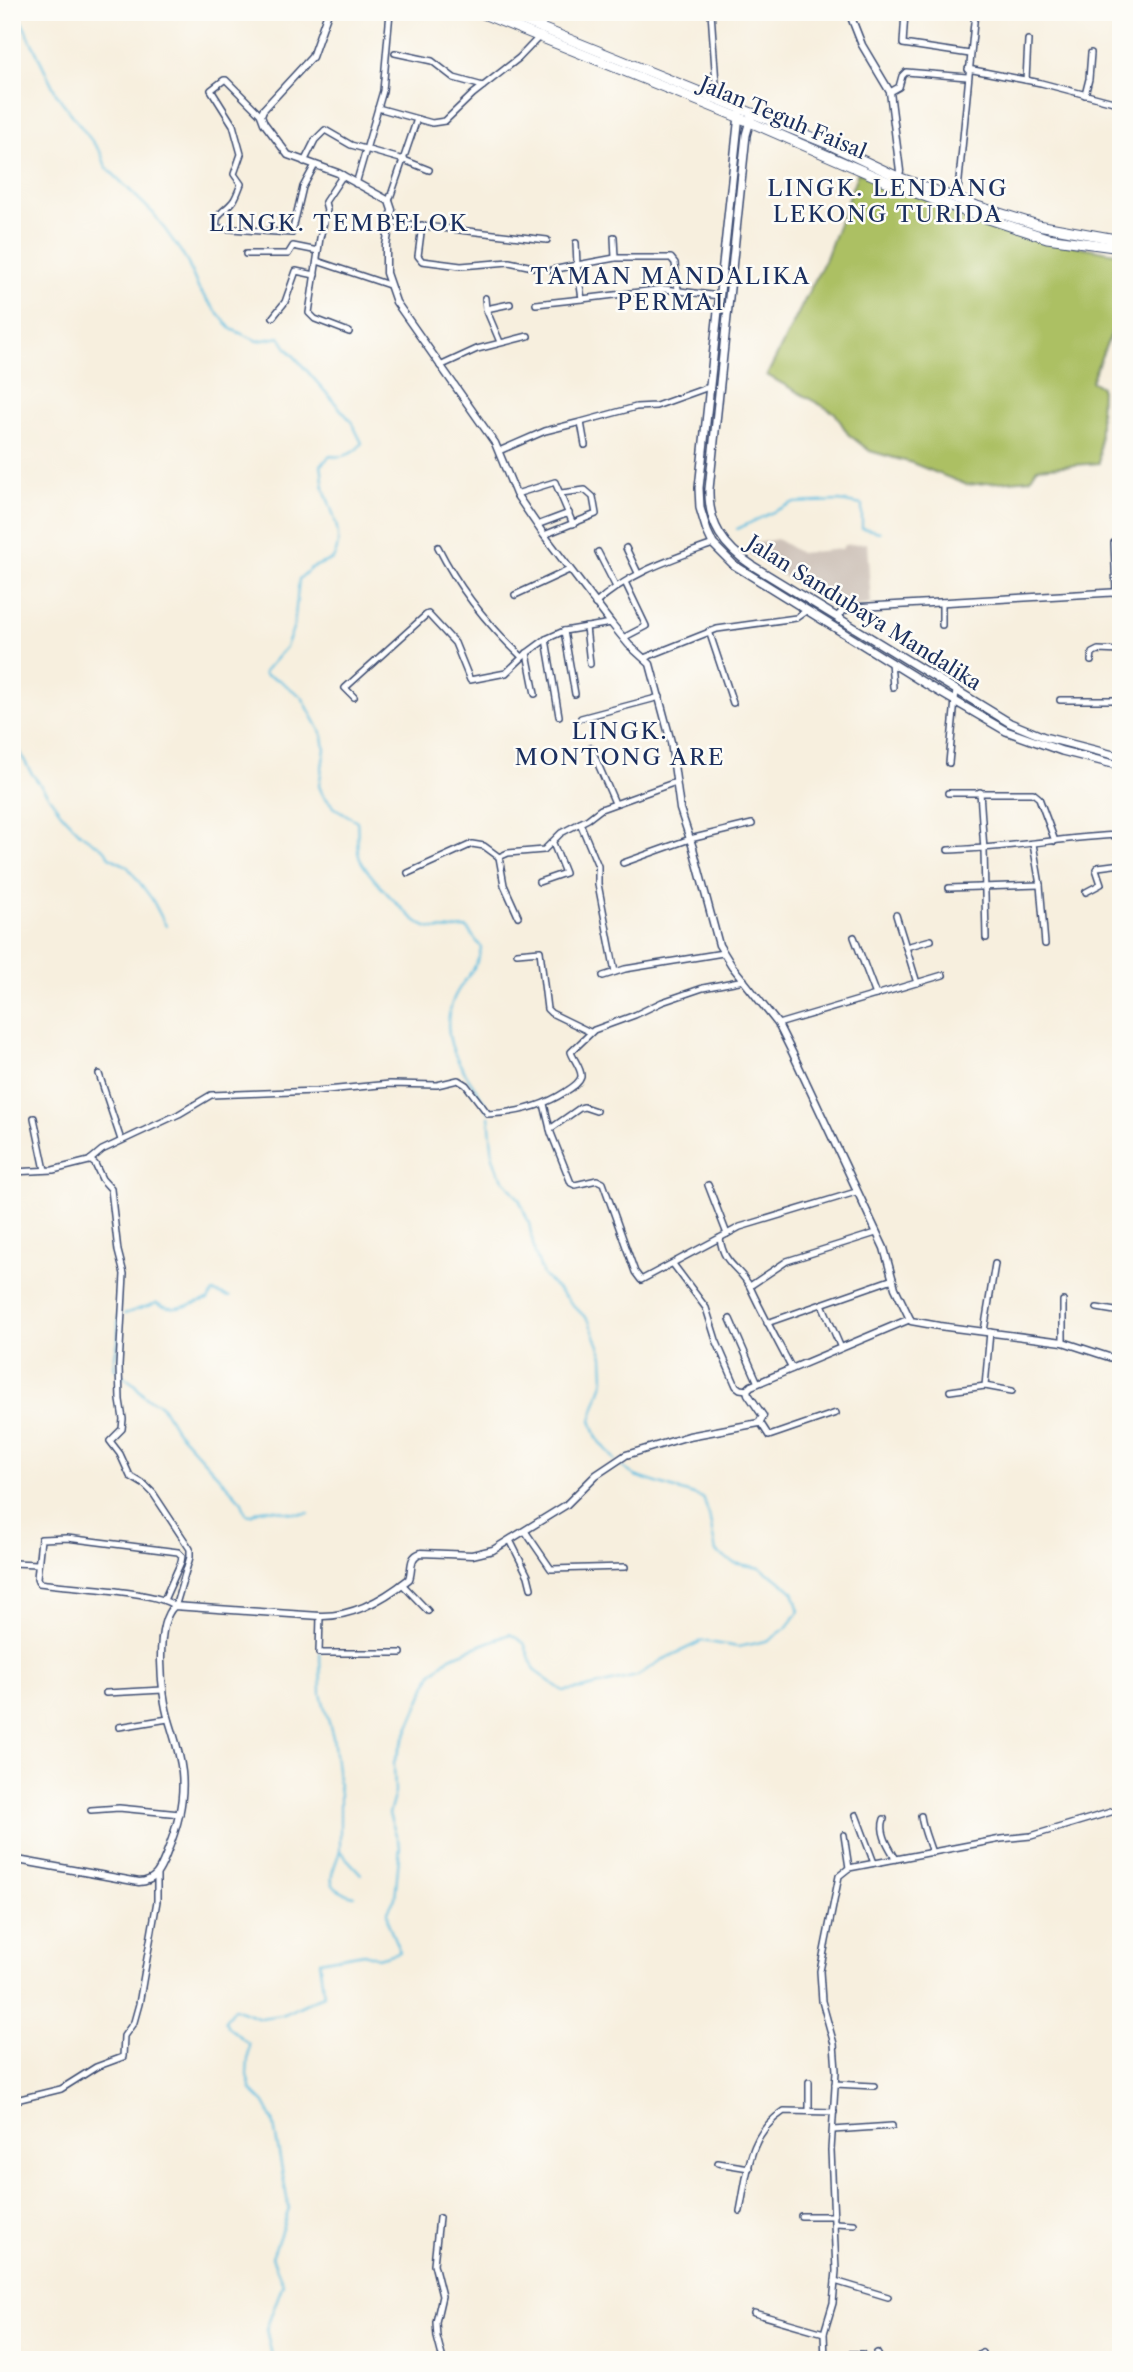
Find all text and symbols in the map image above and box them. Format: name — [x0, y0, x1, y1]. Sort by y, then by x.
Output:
street label: Jalan Teguh Faisal — [693, 70, 870, 164]
district label: LINGK. LENDANG LEKONG TURIDA — [767, 174, 1009, 228]
district label: LINGK. TEMBELOK — [209, 209, 469, 237]
district label: TAMAN MANDALIKA PERMAI — [531, 262, 811, 316]
street label: Jalan Sandubaya Mandalika — [740, 528, 987, 696]
district label: LINGK. MONTONG ARE — [514, 717, 726, 771]

